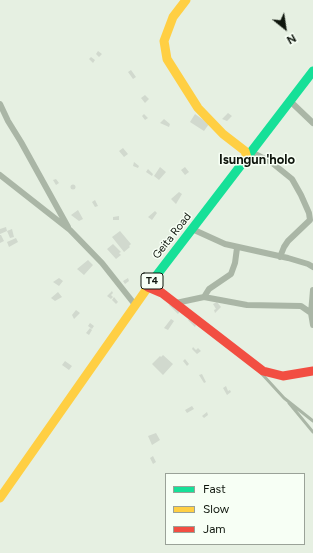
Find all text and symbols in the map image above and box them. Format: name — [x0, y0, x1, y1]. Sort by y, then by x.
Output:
north arrow — [265, 8, 305, 48]
text: N — [284, 31, 298, 47]
district label: Isungun'holo — [219, 152, 295, 168]
street label: Geita Road — [150, 210, 194, 262]
road number: T4 — [141, 273, 163, 289]
legend — [165, 473, 305, 545]
text: Fast — [203, 482, 226, 496]
text: Slow — [203, 502, 229, 516]
text: Jam — [203, 522, 226, 536]

